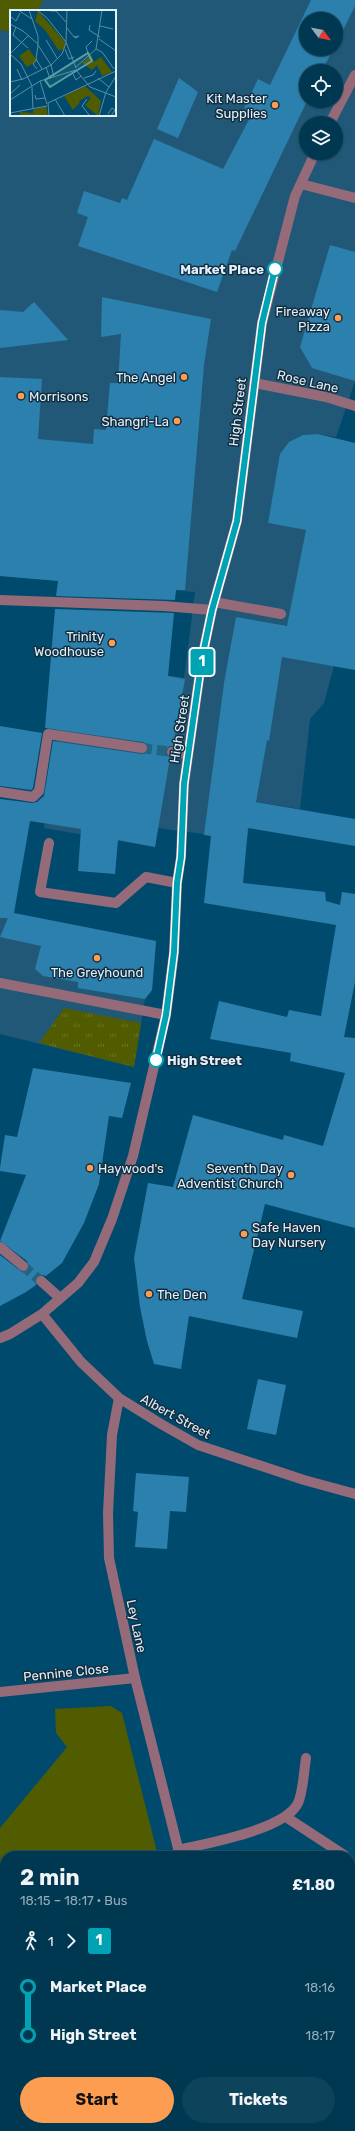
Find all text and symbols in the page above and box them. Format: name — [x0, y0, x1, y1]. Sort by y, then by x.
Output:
inset map — [10, 10, 116, 116]
north arrow — [299, 12, 343, 56]
map controls — [299, 12, 343, 160]
button: locate — [299, 64, 343, 108]
place label: Kit Master Supplies — [206, 91, 267, 121]
marker: Kit Master Supplies — [270, 100, 280, 110]
button: layers — [299, 116, 343, 160]
marker: Market Place — [267, 261, 283, 277]
place label: Market Place — [180, 262, 264, 277]
place label: Fireaway Pizza — [276, 304, 330, 334]
marker: Fireaway Pizza — [333, 313, 343, 323]
street label: Rose Lane — [276, 367, 340, 396]
place label: The Angel — [116, 370, 176, 386]
marker: The Angel — [179, 372, 189, 382]
street label: High Street — [226, 377, 250, 447]
place label: Morrisons — [29, 389, 89, 404]
marker: Morrisons — [16, 391, 26, 401]
place label: Shangri-La — [101, 414, 169, 430]
marker: Shangri-La — [172, 416, 182, 426]
place label: Trinity Woodhouse — [34, 629, 104, 659]
marker: Trinity Woodhouse — [107, 638, 117, 648]
line badge: 1 — [189, 649, 215, 675]
text: 1 — [199, 653, 205, 670]
street label: High Street — [167, 694, 193, 764]
marker: The Greyhound — [92, 953, 102, 963]
place label: The Greyhound — [51, 965, 143, 980]
marker: High Street — [148, 1052, 164, 1068]
place label: High Street — [167, 1053, 242, 1068]
place label: Haywood's — [98, 1161, 164, 1176]
place label: Seventh Day Adventist Church — [177, 1161, 283, 1191]
marker: Haywood's — [85, 1163, 95, 1173]
marker: Seventh Day Adventist Church — [286, 1170, 296, 1180]
place label: Safe Haven Day Nursery — [252, 1220, 326, 1250]
marker: Safe Haven Day Nursery — [239, 1229, 249, 1239]
place label: The Den — [157, 1287, 207, 1302]
marker: The Den — [144, 1289, 154, 1299]
street label: Albert Street — [138, 1391, 213, 1442]
street label: Ley Lane — [124, 1598, 149, 1654]
street label: Pennine Close — [23, 1661, 110, 1684]
text: 2 min — [20, 1864, 80, 1891]
text: £1.80 — [292, 1876, 335, 1894]
text: 18:15 – 18:17 · Bus — [20, 1893, 127, 1908]
icon: walk — [20, 1930, 42, 1952]
icon: forward — [60, 1930, 82, 1952]
text: 1 — [96, 1932, 103, 1949]
text: 1 — [48, 1934, 54, 1949]
text: Market Place — [50, 1978, 147, 1996]
text: 18:16 — [304, 1980, 335, 1995]
text: High Street — [50, 2026, 136, 2044]
text: 18:17 — [306, 2028, 335, 2043]
button: Start — [20, 2077, 174, 2123]
button: Tickets — [182, 2077, 335, 2123]

